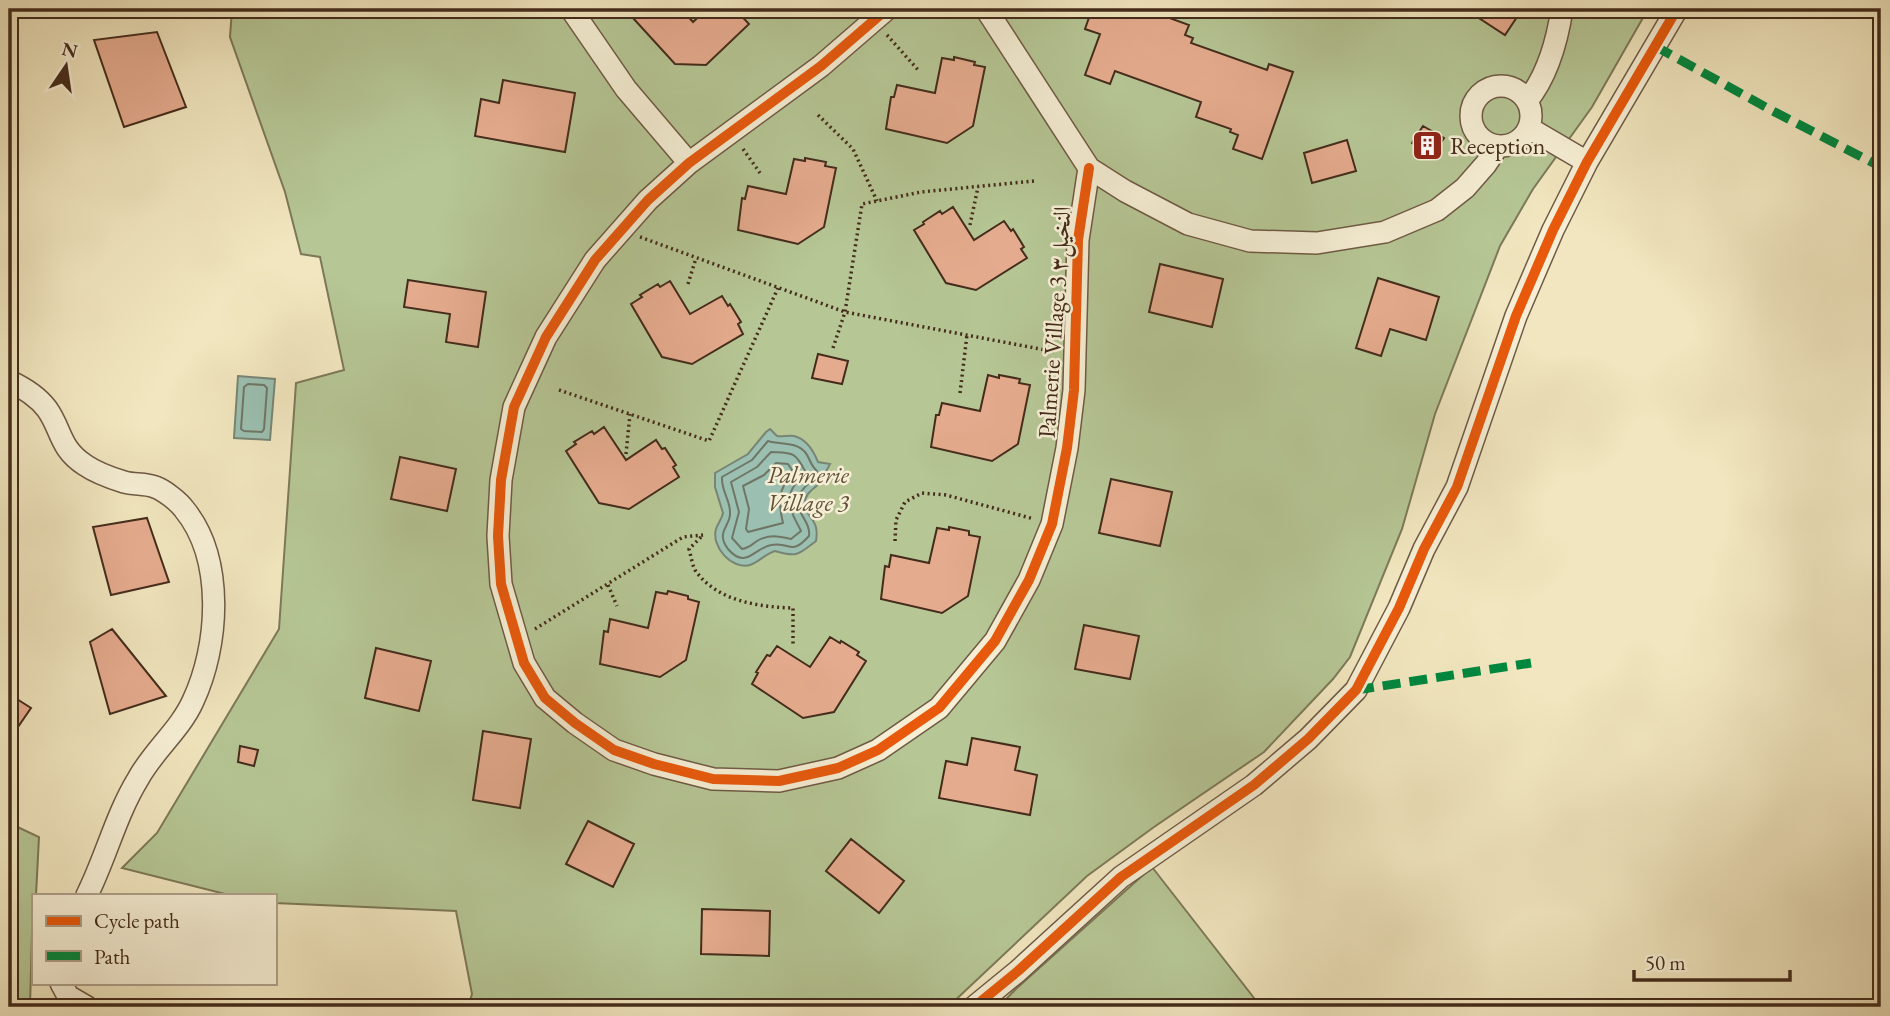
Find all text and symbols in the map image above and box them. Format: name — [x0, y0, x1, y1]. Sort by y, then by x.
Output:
north arrow — [32, 32, 102, 102]
text: N — [59, 36, 81, 64]
building icon: Reception — [1410, 128, 1444, 162]
place label: Reception — [1450, 130, 1546, 161]
street label: Palmerie Village 3 النخيل٣ — [1030, 205, 1080, 439]
park label: Palmerie Village 3 — [767, 459, 850, 518]
legend — [32, 894, 276, 984]
text: Cycle path — [94, 907, 180, 934]
scale bar — [1634, 939, 1790, 983]
text: Path — [94, 943, 131, 970]
text: 50 m — [1645, 949, 1686, 976]

